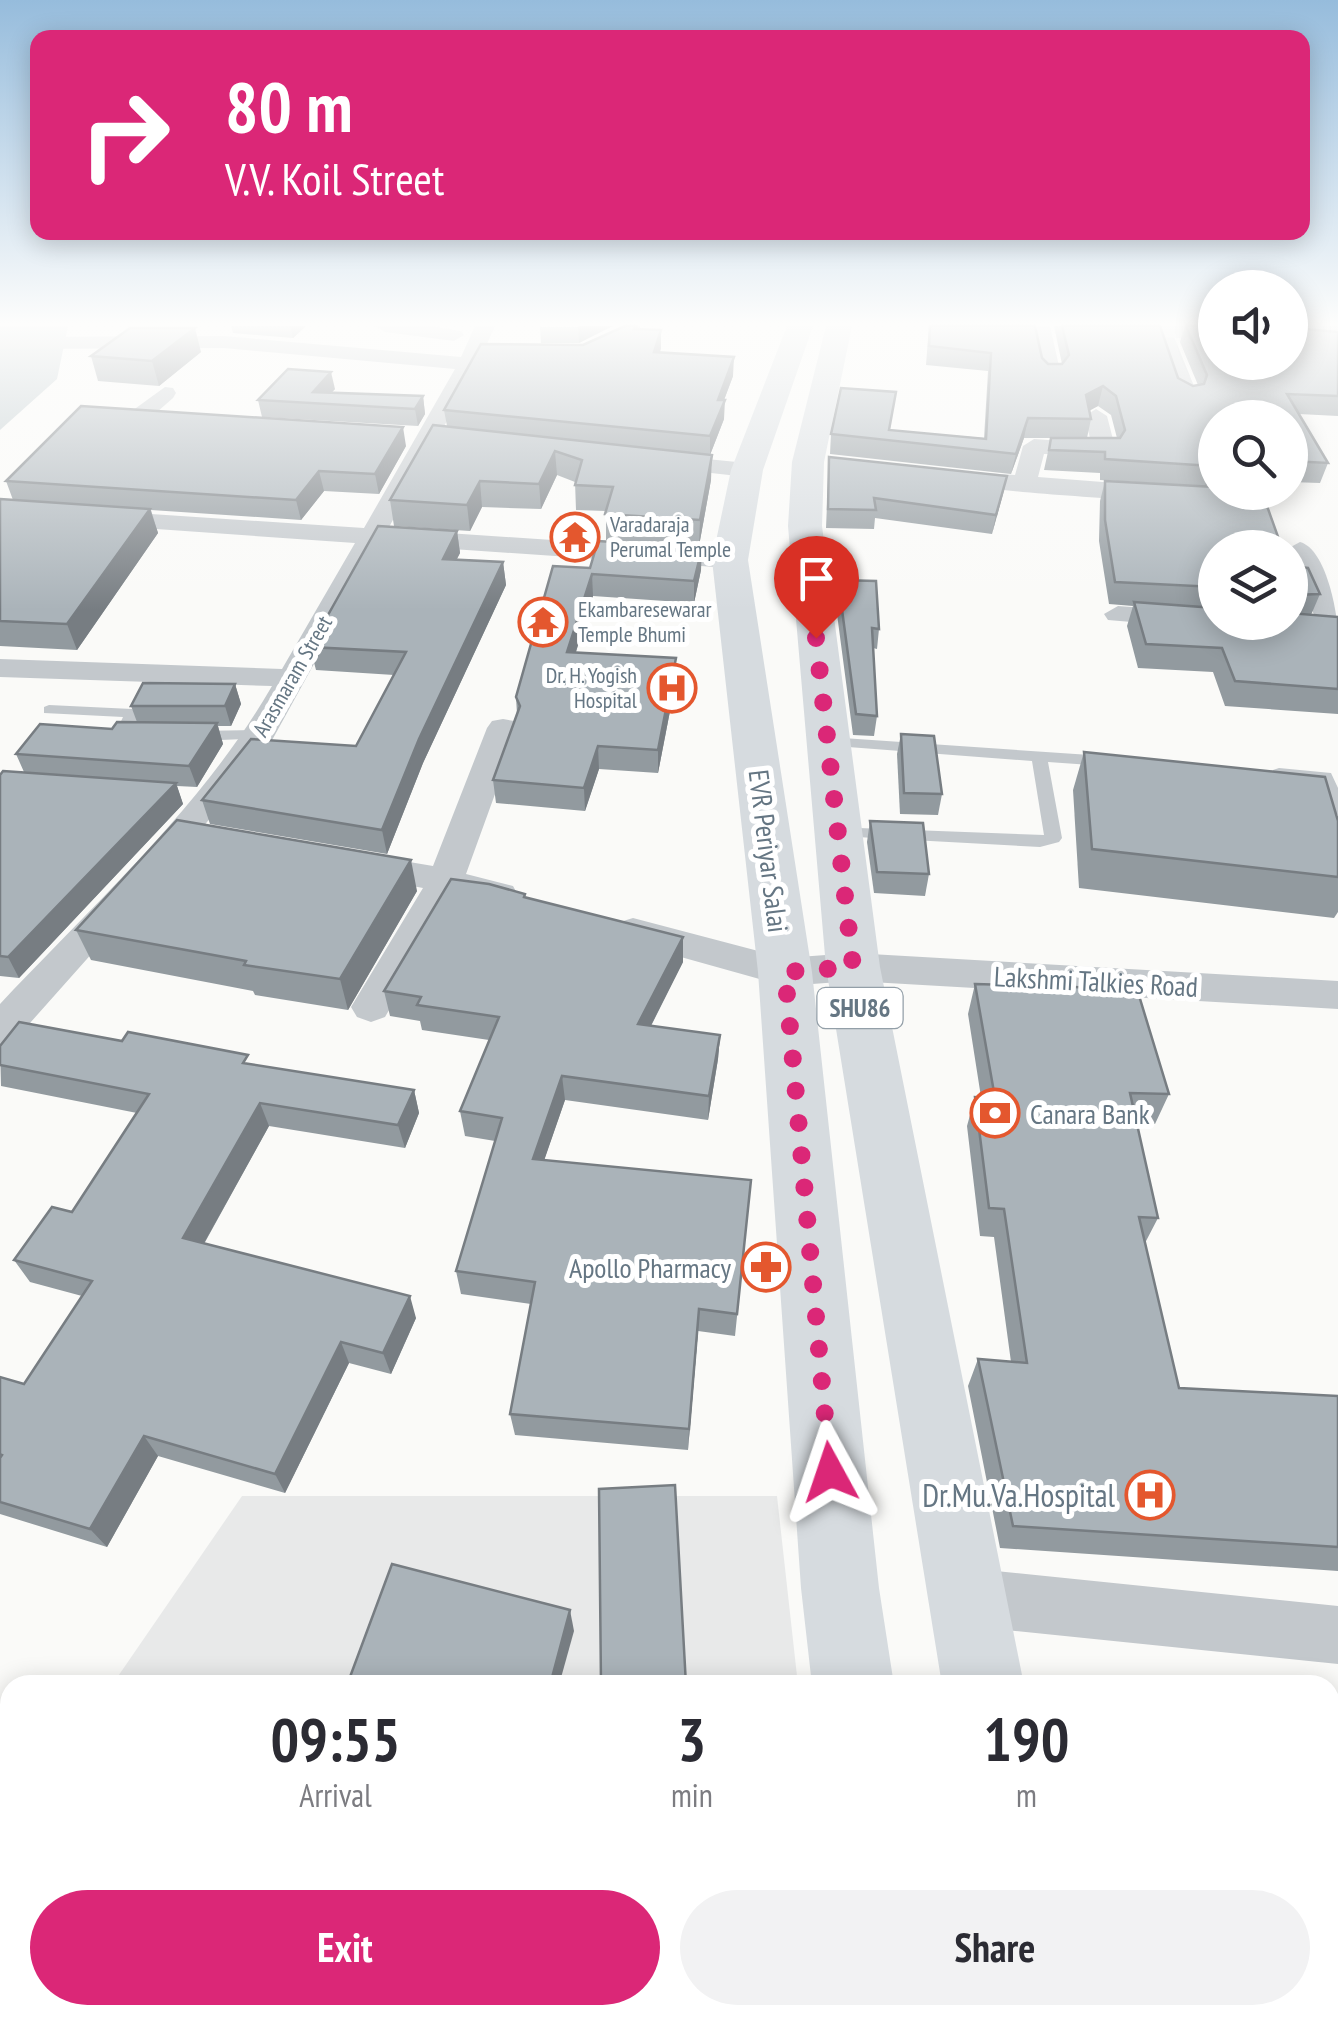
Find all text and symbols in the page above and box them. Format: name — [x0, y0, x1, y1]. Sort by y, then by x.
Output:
text: 80 m — [225, 61, 353, 151]
icon: right — [60, 70, 190, 200]
text: V.V. Koil Street — [225, 149, 444, 207]
map controls — [1198, 270, 1308, 640]
button: sound — [1198, 270, 1308, 380]
button: search — [1198, 400, 1308, 510]
place label: Varadaraja Perumal Temple — [609, 510, 731, 563]
temple icon: Varadaraja Perumal Temple — [549, 511, 601, 563]
button: layers — [1198, 530, 1308, 640]
pin — [774, 536, 859, 639]
icon: arrive — [789, 551, 844, 606]
place label: Ekambaresewarar Temple Bhumi — [578, 595, 712, 648]
temple icon: Ekambaresewarar Temple Bhumi — [517, 596, 569, 648]
street label: Arasmaram Street — [246, 610, 338, 742]
place label: Dr. H. Yogish Hospital — [546, 661, 638, 714]
hospital icon: Dr. H. Yogish Hospital — [646, 662, 698, 714]
street label: EVR Periyar Salai — [741, 767, 797, 935]
street label: Lakshmi Talkies Road — [993, 957, 1199, 1005]
road number: SHU86 — [818, 988, 902, 1028]
bank icon: Canara Bank — [969, 1087, 1021, 1139]
place label: Canara Bank — [1030, 1095, 1150, 1132]
pharmacy icon: Apollo Pharmacy — [740, 1241, 792, 1293]
place label: Apollo Pharmacy — [569, 1249, 731, 1286]
position arrow — [778, 1420, 882, 1524]
hospital icon: Dr.Mu.Va.Hospital — [1124, 1469, 1176, 1521]
place label: Dr.Mu.Va.Hospital — [922, 1474, 1116, 1516]
text: 09:55 — [271, 1700, 400, 1778]
text: 3 — [678, 1700, 706, 1778]
text: 190 — [983, 1700, 1069, 1778]
text: Arrival — [299, 1774, 372, 1816]
text: min — [671, 1774, 713, 1816]
text: m — [1016, 1774, 1037, 1816]
button: Exit — [30, 1890, 660, 2005]
button: Share — [680, 1890, 1310, 2005]

